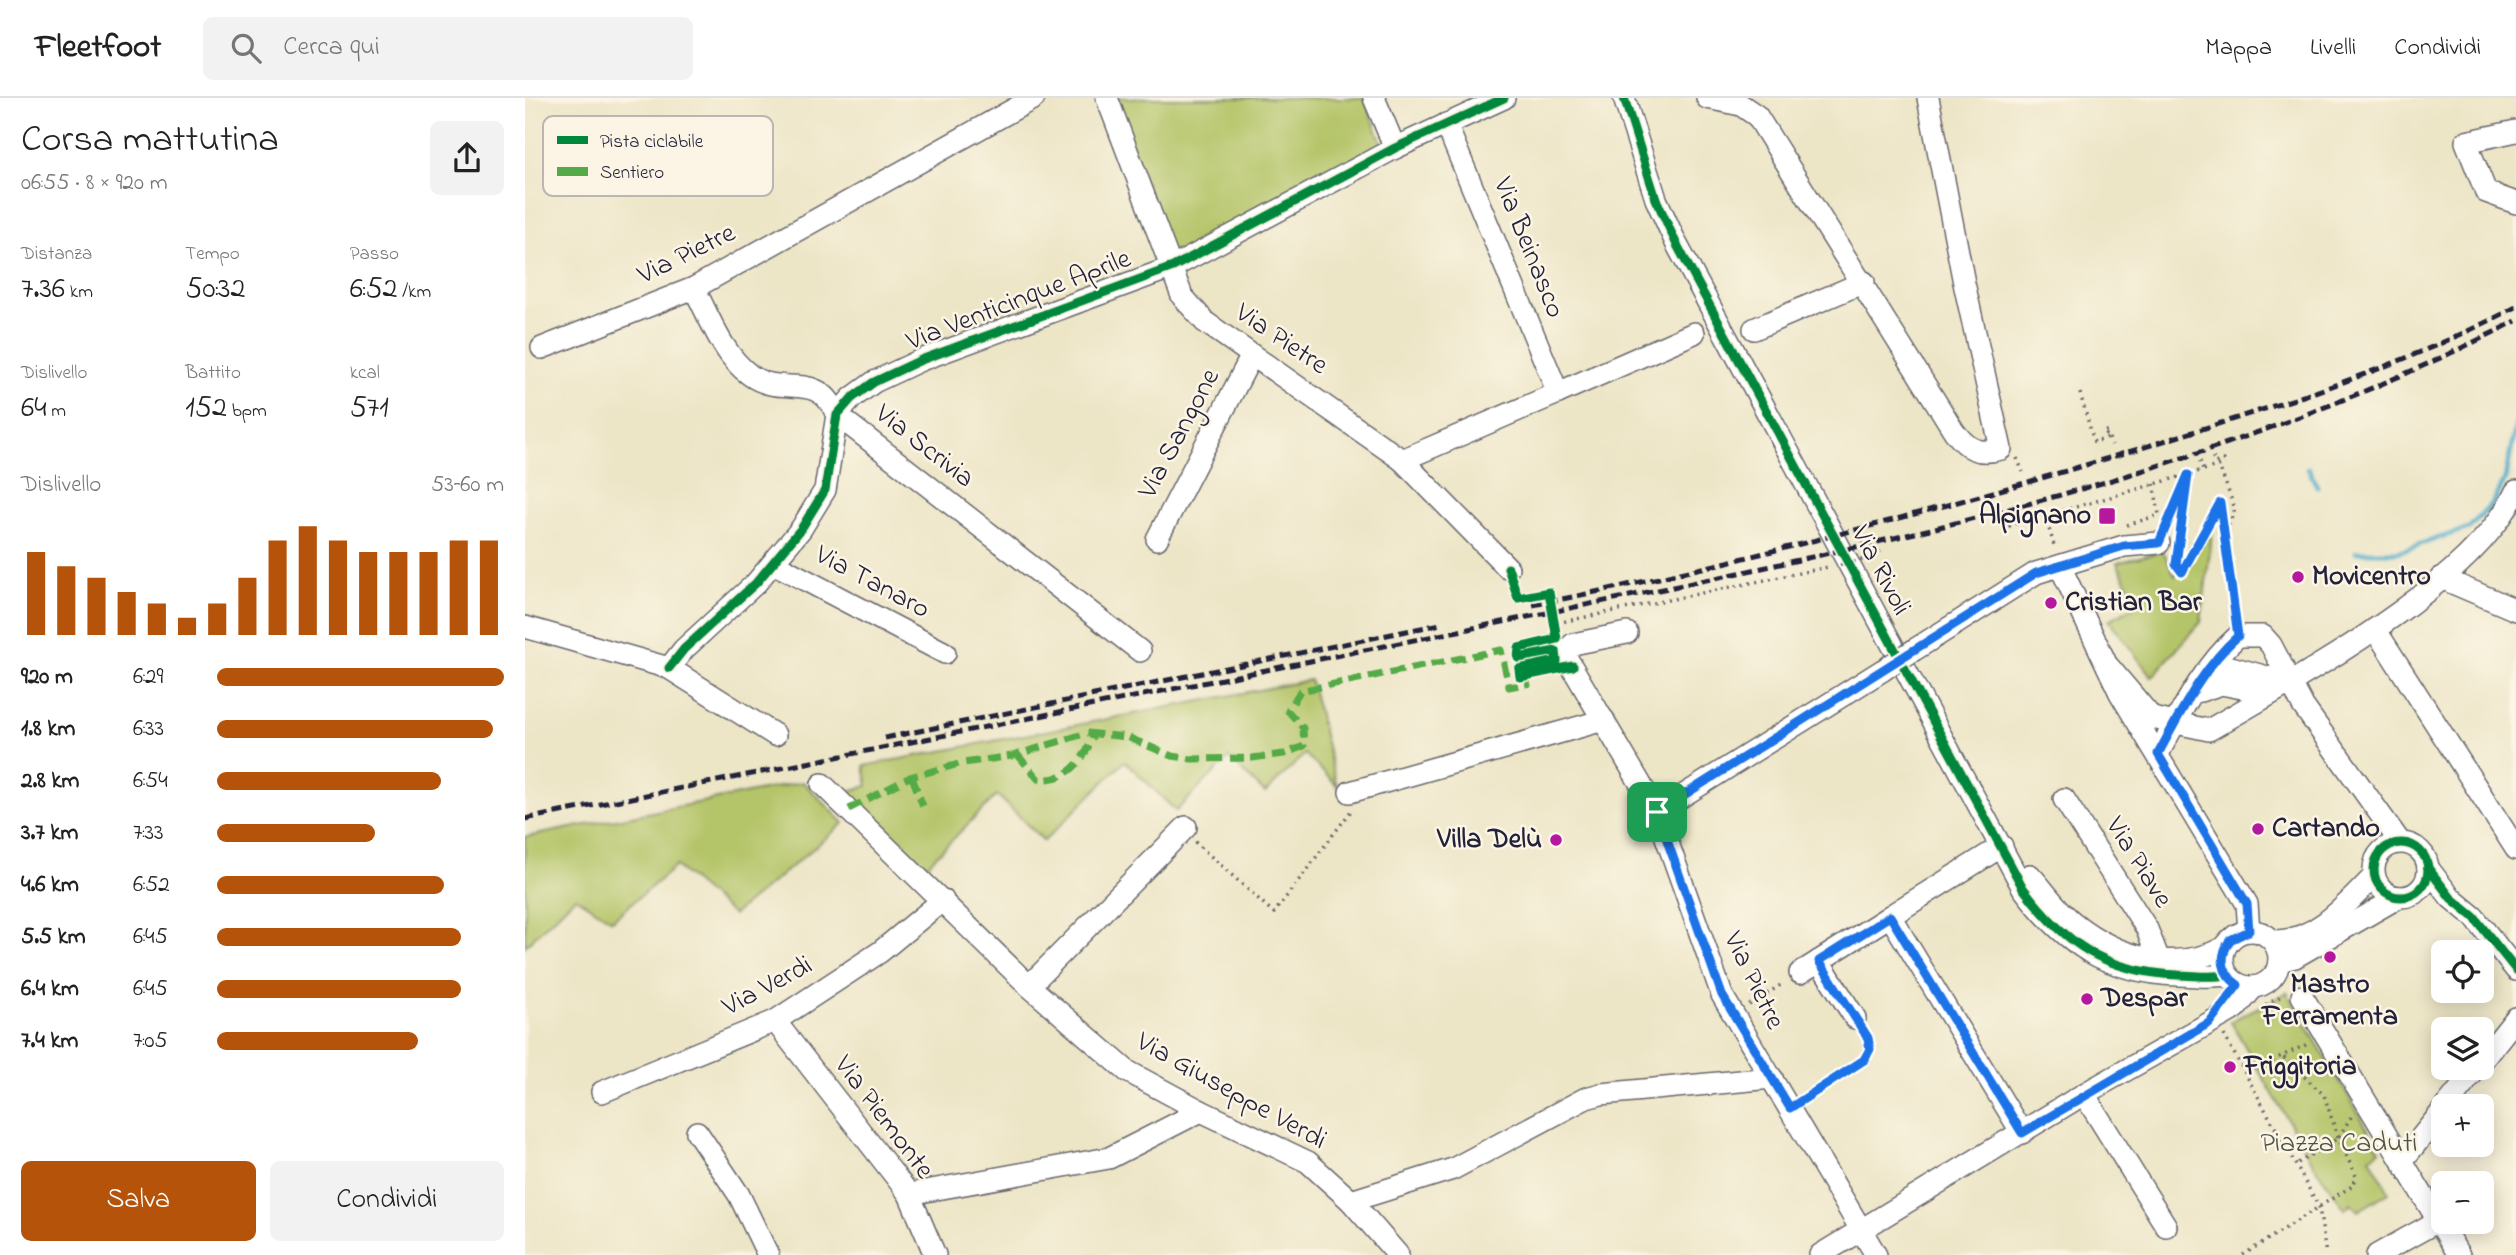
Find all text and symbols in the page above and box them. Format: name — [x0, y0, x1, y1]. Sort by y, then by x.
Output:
search box — [203, 17, 693, 80]
text: Fleetfoot — [35, 24, 161, 72]
icon: search — [227, 29, 265, 67]
text: Cerca qui — [283, 29, 380, 67]
text: Mappa — [2205, 31, 2272, 66]
text: Livelli — [2310, 31, 2356, 66]
text: Condividi — [2394, 31, 2481, 66]
text: Corsa mattutina — [21, 113, 279, 169]
legend — [543, 116, 773, 196]
button: share — [430, 121, 504, 195]
text: Pista ciclabile — [600, 129, 704, 156]
text: Sentiero — [600, 160, 664, 187]
text: 06:55 · 8 × 920 m — [21, 167, 168, 200]
street label: Via Beinasco — [1481, 171, 1575, 324]
street label: Via Pietre — [630, 213, 743, 297]
street label: Via Venticinque Aprile — [900, 239, 1138, 363]
text: Distanza — [21, 241, 92, 268]
text: Tempo — [185, 241, 240, 268]
text: Passo — [350, 241, 399, 268]
text: 7.36 — [21, 268, 65, 312]
text: 50:32 — [185, 268, 245, 312]
text: 6:52 — [350, 268, 397, 312]
text: km — [65, 279, 93, 306]
text: /km — [397, 279, 431, 306]
street label: Via Pietre — [1225, 293, 1336, 386]
text: Dislivello — [21, 360, 87, 387]
text: Battito — [185, 360, 241, 387]
text: kcal — [350, 360, 380, 387]
street label: Via Sangone — [1128, 361, 1232, 507]
text: 64 — [21, 387, 47, 431]
text: 152 — [185, 387, 227, 431]
text: 571 — [350, 387, 389, 431]
street label: Via Scrivia — [865, 394, 983, 499]
text: m — [47, 398, 66, 425]
text: bpm — [227, 398, 267, 425]
text: Dislivello — [21, 469, 101, 502]
text: 53–60 m — [431, 469, 504, 502]
place label: Alpignano — [1979, 496, 2091, 538]
marker: Alpignano — [2097, 506, 2117, 526]
street label: Via Rivoli — [1839, 518, 1921, 623]
street label: Via Tanaro — [806, 535, 937, 630]
place label: Movicentro — [2312, 557, 2431, 598]
marker: Movicentro — [2290, 569, 2306, 585]
place label: Cristian Bar — [2065, 583, 2203, 624]
marker: Cristian Bar — [2043, 595, 2059, 611]
text: 920 m — [21, 661, 73, 694]
text: 6:29 — [133, 661, 163, 694]
text: 1.8 km — [21, 713, 75, 746]
text: 6:33 — [133, 713, 164, 746]
text: 2.8 km — [21, 765, 79, 798]
text: 6:54 — [133, 765, 168, 798]
pin — [1627, 782, 1687, 842]
icon: arrive — [1638, 793, 1676, 831]
street label: Via Piave — [2093, 809, 2182, 917]
place label: Cartando — [2272, 809, 2380, 850]
text: 3.7 km — [21, 817, 78, 850]
text: 7:33 — [133, 817, 163, 850]
place label: Villa Delù — [1436, 820, 1542, 861]
marker: Cartando — [2250, 821, 2266, 837]
marker: Villa Delù — [1548, 832, 1564, 848]
text: 4.6 km — [21, 869, 79, 902]
text: 6:52 — [133, 869, 170, 902]
text: 5.5 km — [21, 921, 86, 954]
text: 6:45 — [133, 921, 168, 954]
street label: Via Pietre — [1711, 924, 1795, 1037]
map controls — [2431, 940, 2494, 1234]
button: locate — [2431, 940, 2494, 1003]
street label: Via Verdi — [715, 946, 820, 1028]
marker: Mastro Ferramenta — [2322, 949, 2338, 965]
place label: Mastro Ferramenta — [2260, 965, 2398, 1038]
text: 6.4 km — [21, 973, 79, 1006]
text: 6:45 — [133, 973, 168, 1006]
place label: Despar — [2099, 979, 2189, 1020]
marker: Despar — [2079, 991, 2095, 1007]
button: layers — [2431, 1017, 2494, 1080]
street label: Via Giuseppe Verdi — [1127, 1022, 1334, 1161]
text: 7.4 km — [21, 1025, 78, 1058]
text: 7:05 — [133, 1025, 168, 1058]
street label: Via Piemonte — [822, 1047, 944, 1189]
place label: Friggitoria — [2242, 1047, 2357, 1089]
marker: Friggitoria — [2222, 1059, 2238, 1075]
button: + — [2431, 1094, 2494, 1157]
park label: Piazza Caduti — [2261, 1124, 2417, 1165]
button: Salva — [21, 1161, 256, 1241]
button: Condividi — [270, 1161, 504, 1241]
button: − — [2431, 1171, 2494, 1234]

